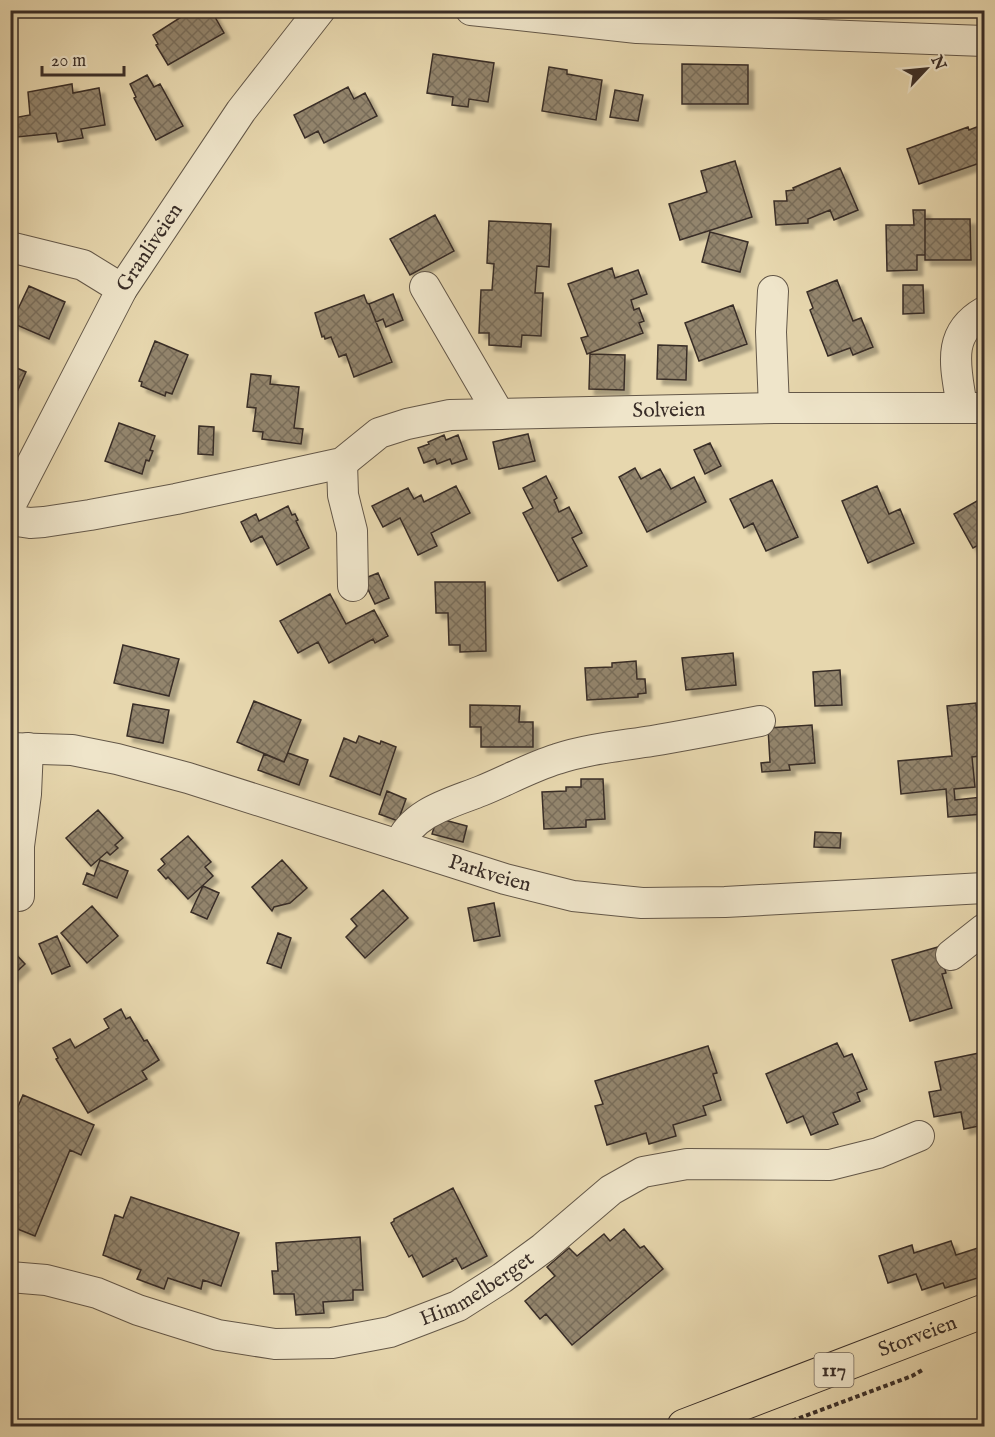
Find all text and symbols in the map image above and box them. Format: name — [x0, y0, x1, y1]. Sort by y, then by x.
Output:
scale bar — [42, 39, 124, 77]
north arrow — [896, 39, 956, 99]
text: 20 m — [51, 50, 86, 73]
text: N — [925, 52, 950, 74]
street label: Granliveien — [110, 198, 189, 297]
street label: Solveien — [632, 396, 705, 425]
street label: Parkveien — [445, 848, 534, 899]
street label: Himmelberget — [416, 1246, 539, 1333]
street label: Storveien — [874, 1309, 961, 1364]
road number: 117 — [814, 1353, 854, 1387]

